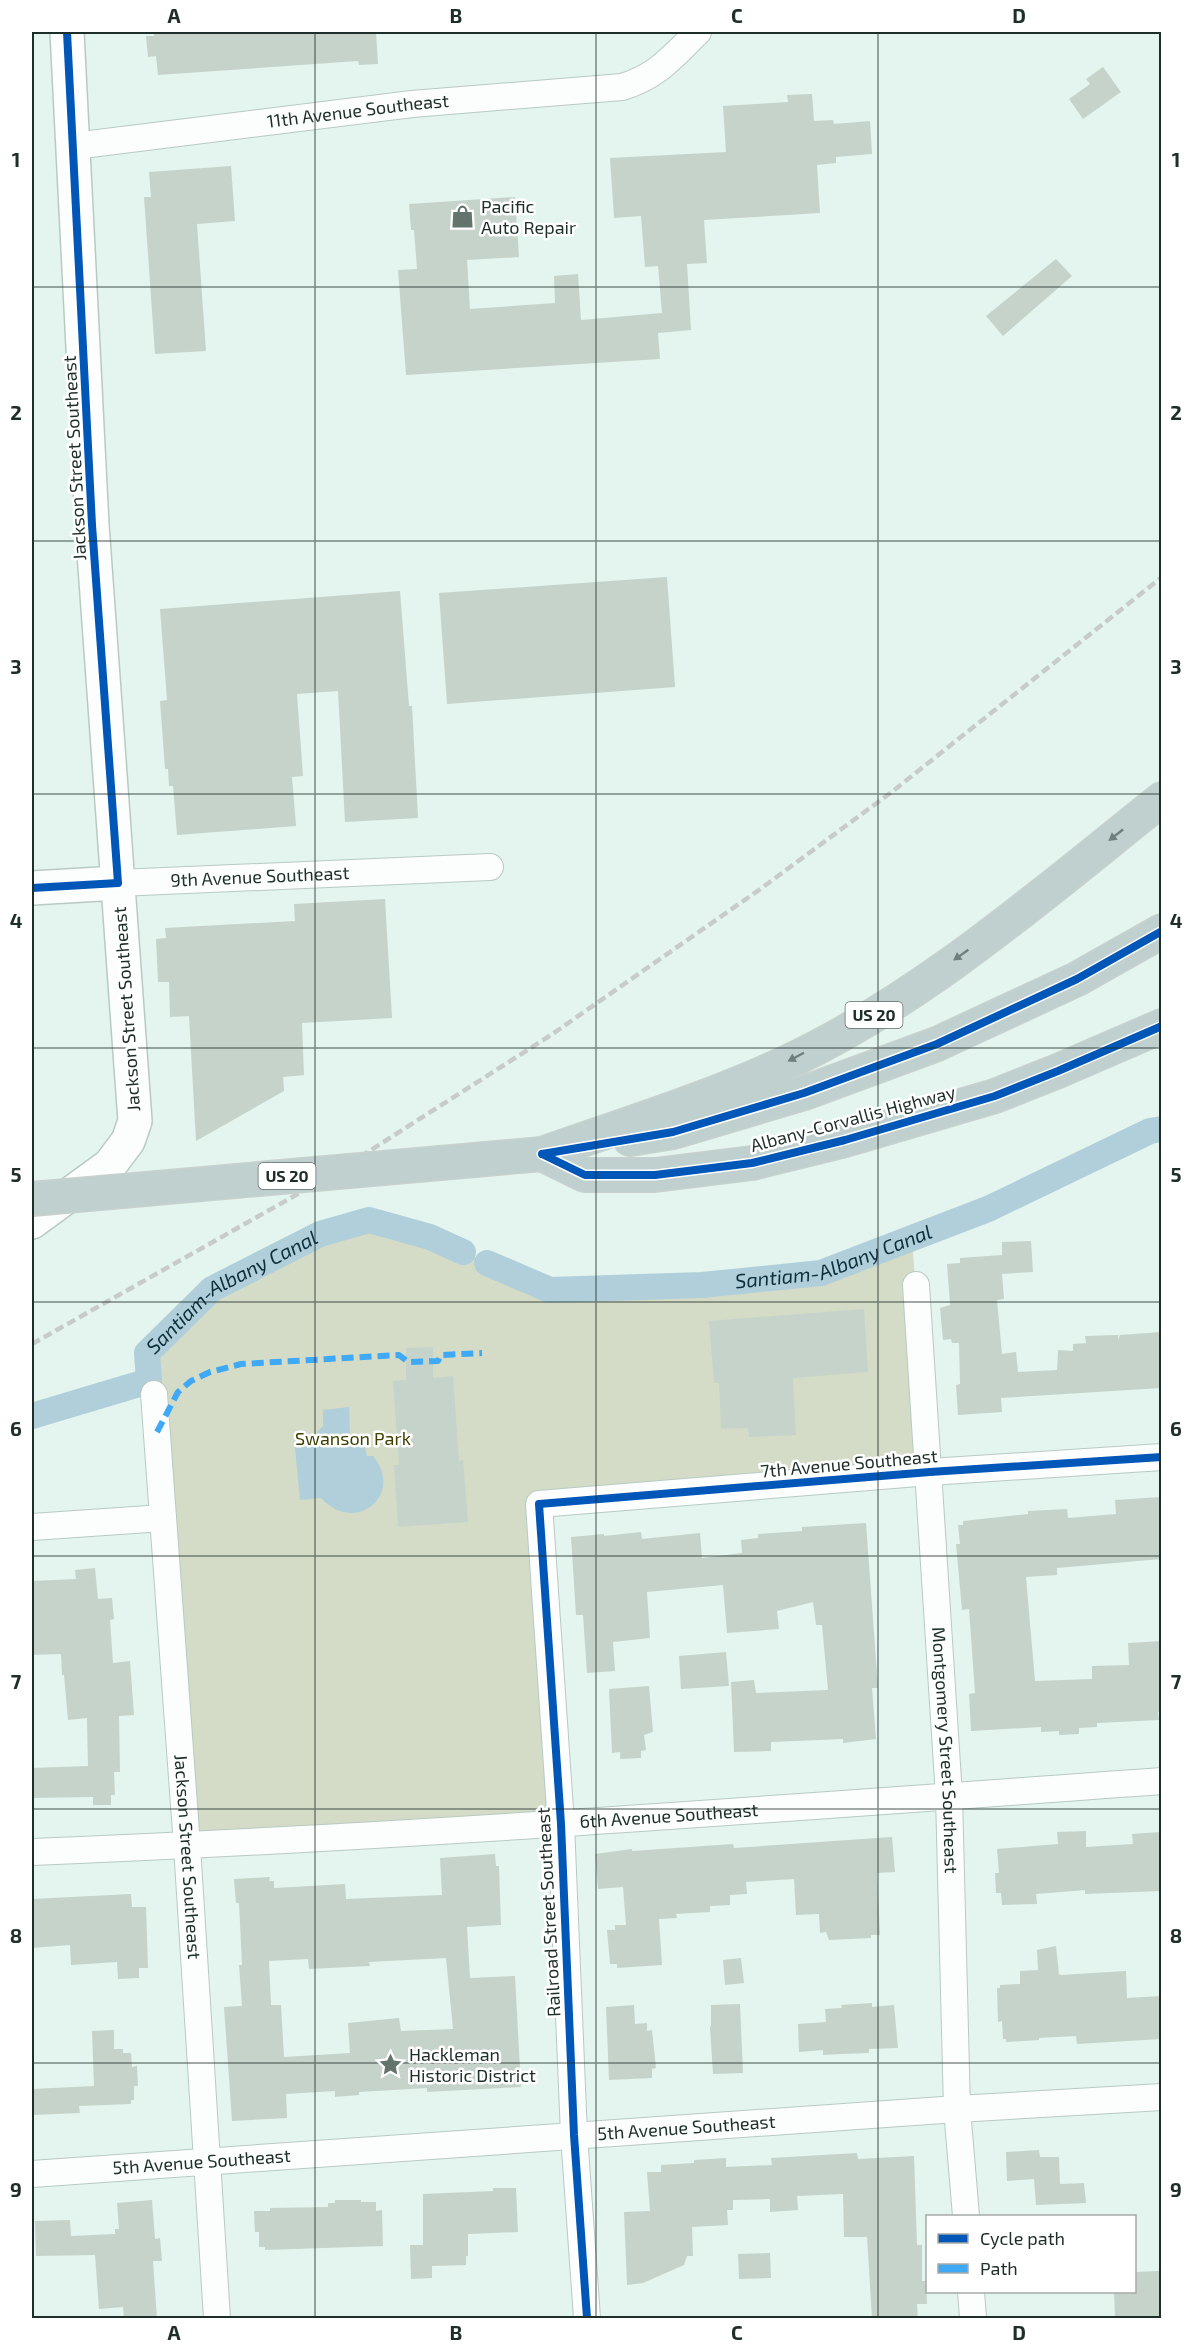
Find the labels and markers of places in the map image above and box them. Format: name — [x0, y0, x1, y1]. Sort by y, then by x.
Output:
place label: Pacific Auto Repair — [481, 195, 576, 238]
shop icon: Pacific Auto Repair — [450, 204, 476, 230]
place label: Hackleman Historic District — [409, 2043, 536, 2086]
place icon: Hackleman Historic District — [378, 2052, 404, 2078]

